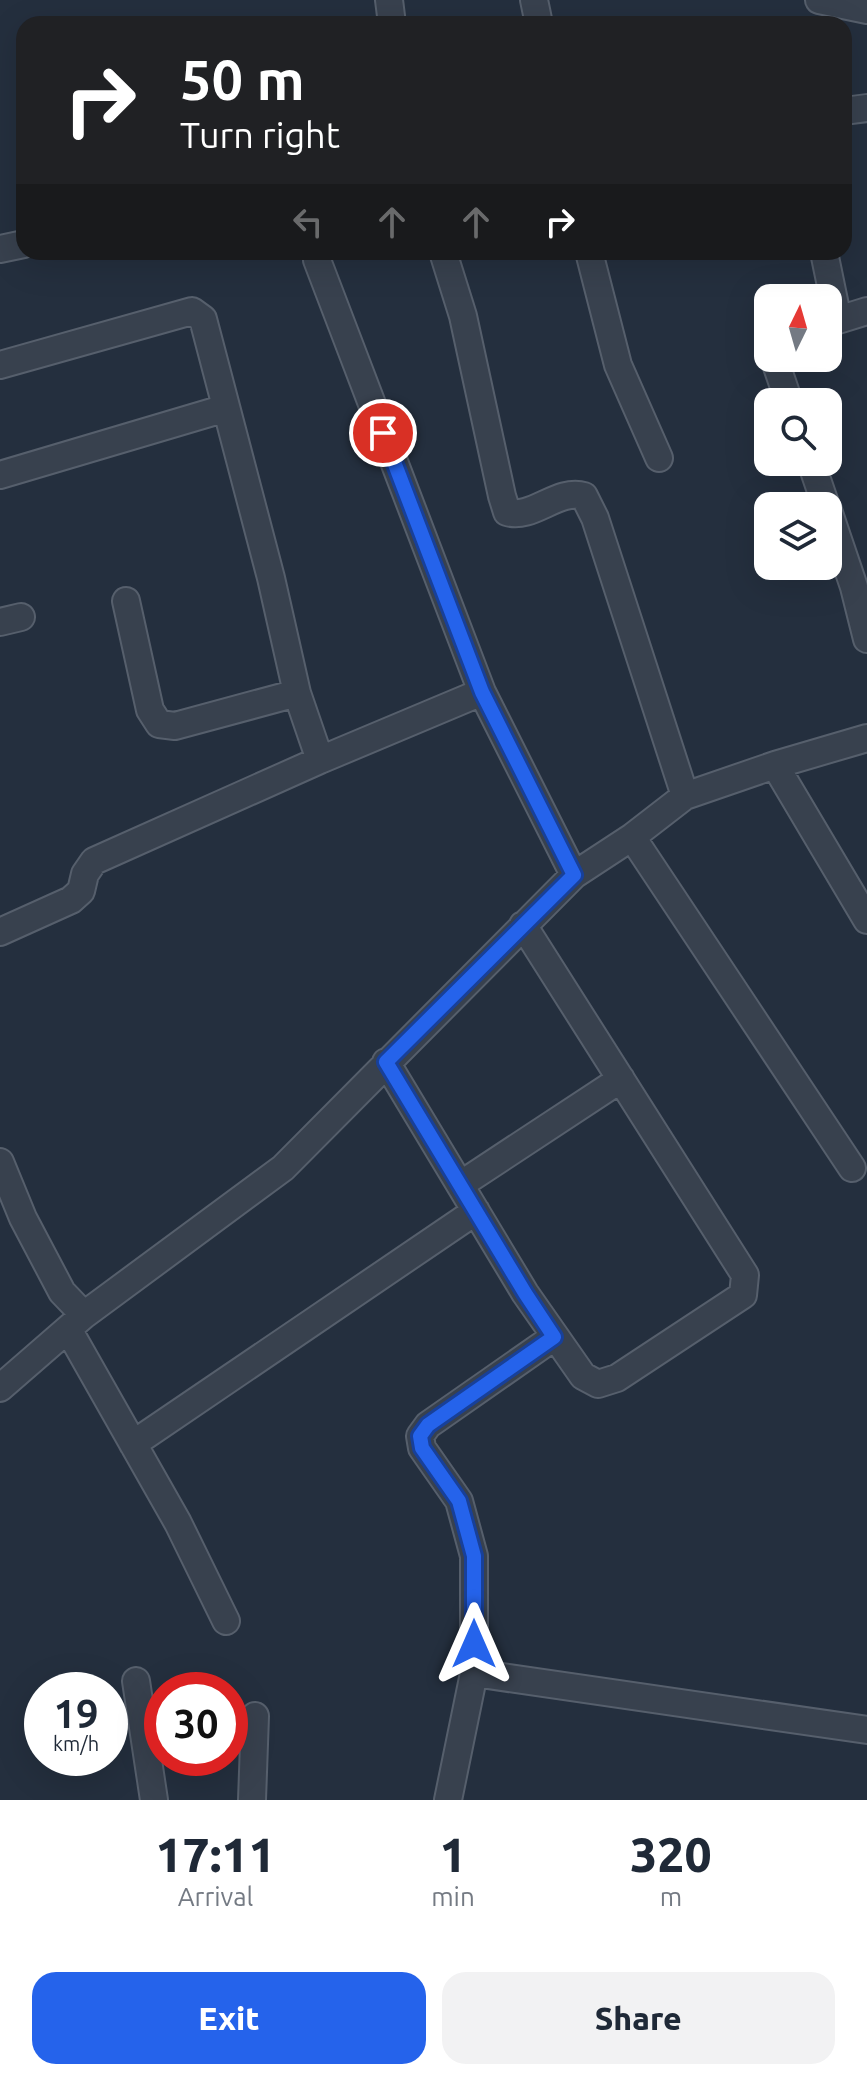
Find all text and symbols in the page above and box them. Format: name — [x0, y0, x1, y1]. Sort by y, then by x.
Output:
icon: right — [48, 48, 152, 152]
text: 50 m — [180, 48, 305, 111]
text: Turn right — [180, 114, 340, 155]
icon: left — [286, 200, 330, 244]
icon: ahead — [370, 200, 414, 244]
icon: ahead — [454, 200, 498, 244]
icon: right — [538, 200, 582, 244]
north arrow — [754, 284, 842, 372]
map controls — [754, 284, 842, 580]
button: search — [754, 388, 842, 476]
pin — [349, 399, 417, 467]
icon: arrive — [361, 411, 405, 455]
button: layers — [754, 492, 842, 580]
position arrow — [432, 1602, 516, 1686]
speed limit sign: 30 — [144, 1672, 248, 1776]
text: 19 — [53, 1691, 99, 1736]
text: km/h — [53, 1732, 99, 1755]
text: 17:11 — [156, 1827, 276, 1881]
text: 1 — [439, 1827, 466, 1881]
text: 320 — [630, 1827, 711, 1881]
text: Arrival — [178, 1882, 253, 1911]
text: min — [431, 1882, 475, 1911]
text: m — [660, 1882, 682, 1911]
button: Exit — [32, 1972, 426, 2064]
button: Share — [442, 1972, 835, 2064]

